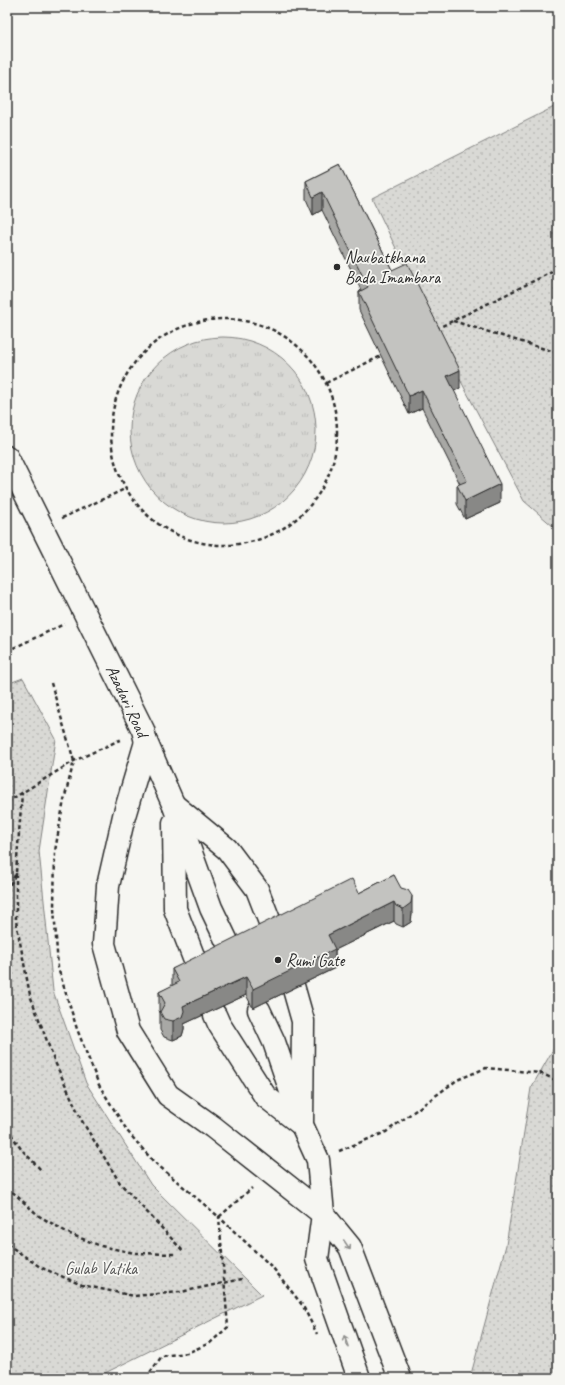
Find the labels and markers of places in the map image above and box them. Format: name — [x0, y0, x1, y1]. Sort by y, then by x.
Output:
place label: Naubatkhana Bada Imambara — [345, 247, 441, 288]
marker: Naubatkhana Bada Imambara — [332, 262, 342, 272]
place label: Rumi Gate — [286, 950, 346, 971]
marker: Rumi Gate — [273, 955, 283, 965]

